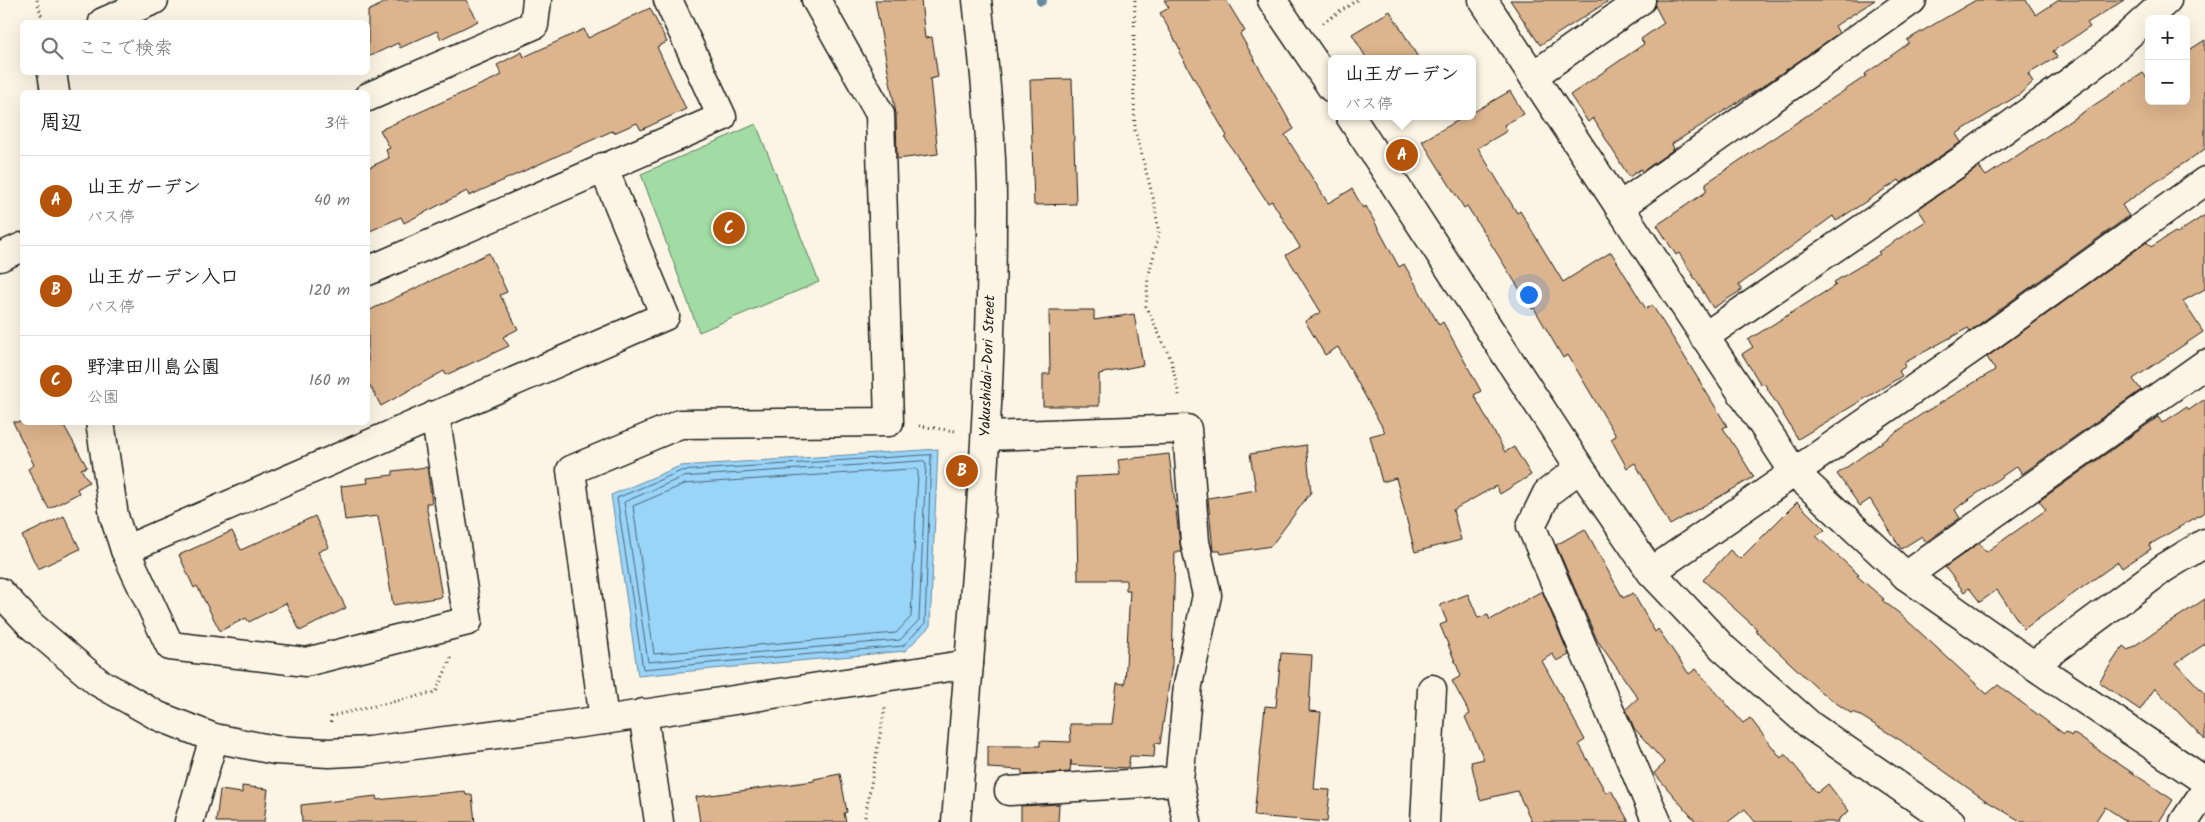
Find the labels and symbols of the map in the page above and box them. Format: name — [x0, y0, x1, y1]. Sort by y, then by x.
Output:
pin: A — [1386, 136, 1418, 174]
pin: C — [713, 209, 745, 247]
your location — [1516, 282, 1542, 308]
street label: Yakushidai-Dori Street — [974, 294, 1002, 437]
pin: B — [946, 452, 978, 490]

